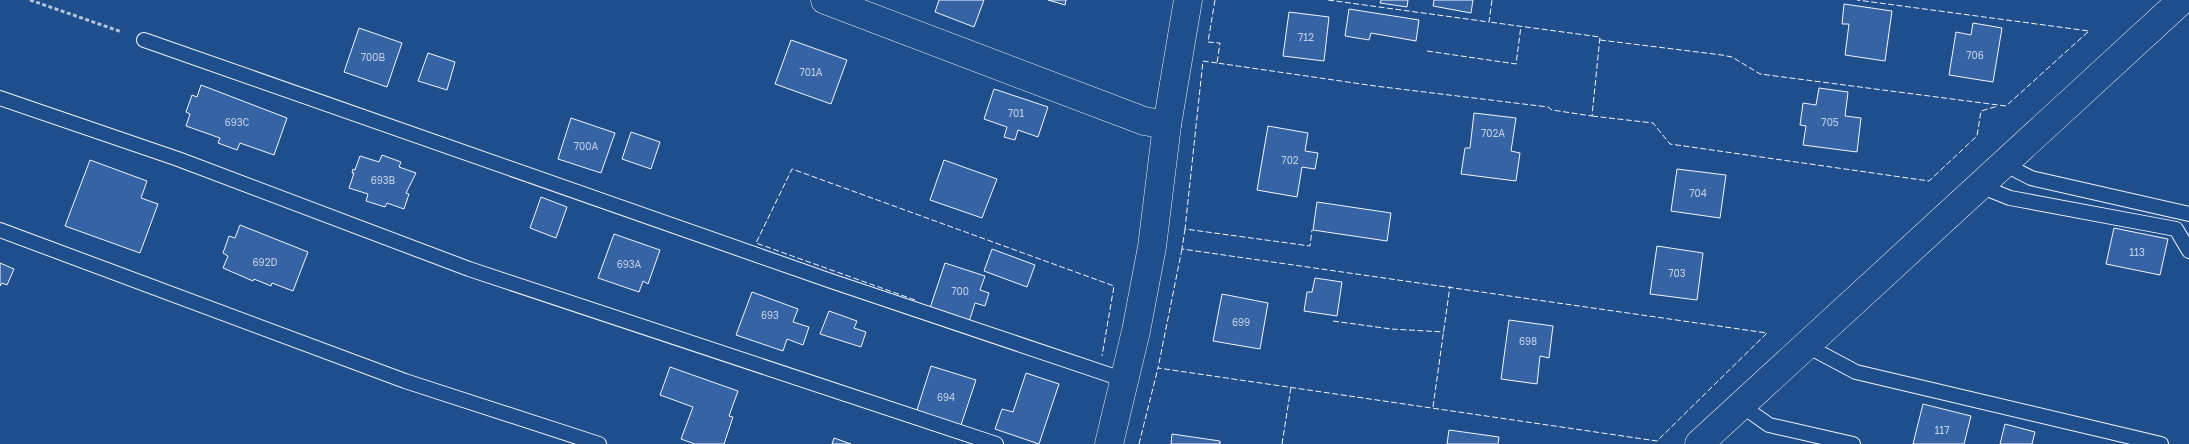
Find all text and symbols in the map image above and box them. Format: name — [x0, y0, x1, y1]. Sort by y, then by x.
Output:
house number: 712 — [1298, 31, 1314, 43]
house number: 706 — [1966, 49, 1984, 61]
house number: 700B — [361, 51, 385, 63]
house number: 701A — [799, 66, 823, 78]
house number: 701 — [1008, 107, 1024, 119]
house number: 693C — [225, 116, 250, 128]
house number: 705 — [1821, 116, 1839, 128]
house number: 702A — [1481, 127, 1505, 139]
house number: 700A — [574, 140, 598, 152]
house number: 702 — [1281, 154, 1299, 166]
house number: 693B — [371, 174, 396, 186]
house number: 704 — [1689, 187, 1707, 199]
house number: 113 — [2129, 246, 2145, 258]
house number: 692D — [253, 256, 277, 268]
house number: 693A — [617, 258, 642, 270]
house number: 703 — [1668, 267, 1686, 279]
house number: 700 — [951, 285, 969, 297]
house number: 693 — [761, 309, 779, 321]
house number: 699 — [1232, 316, 1250, 328]
house number: 698 — [1519, 335, 1537, 347]
house number: 694 — [937, 391, 955, 403]
house number: 117 — [1935, 424, 1950, 436]

